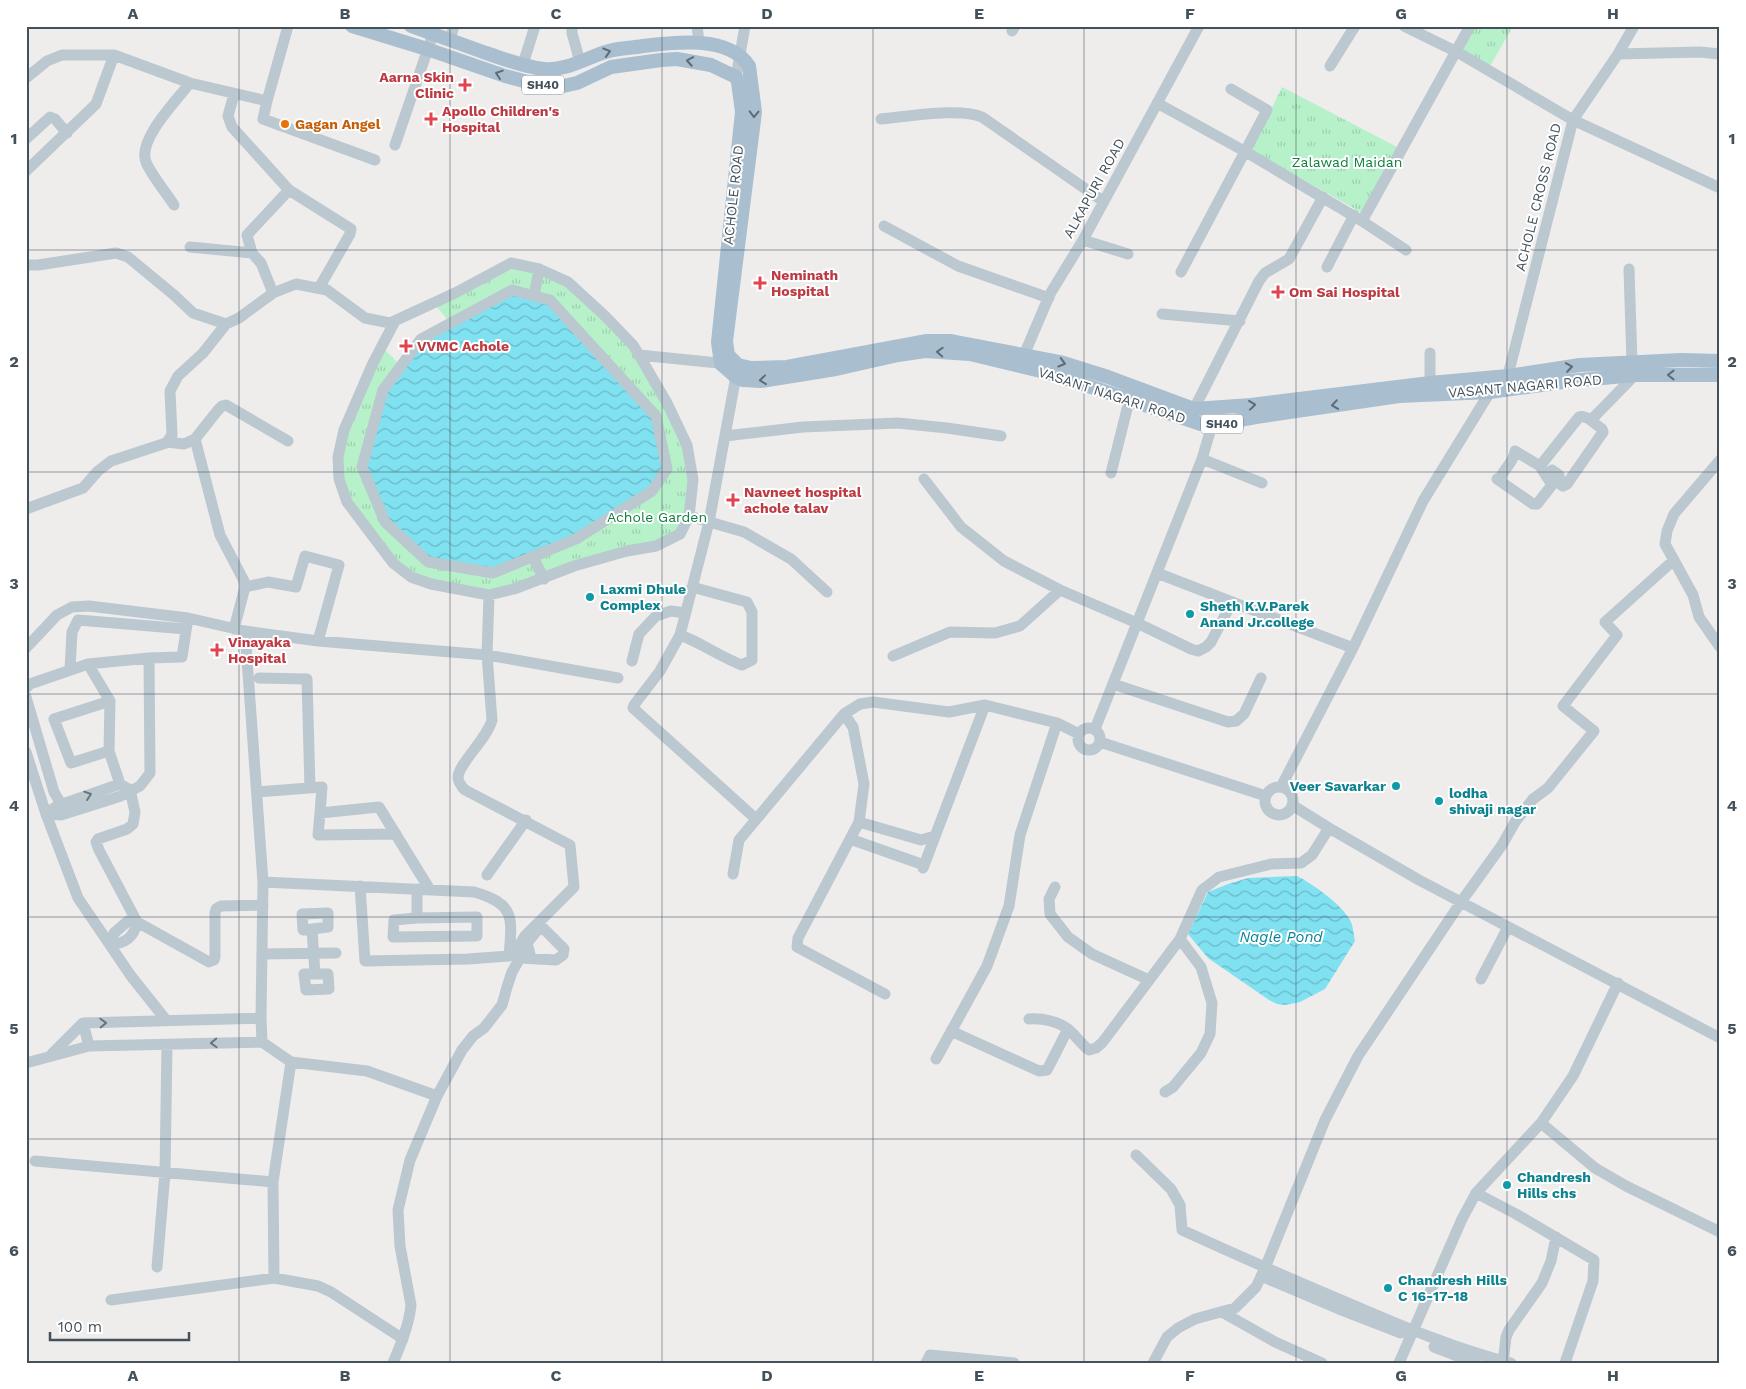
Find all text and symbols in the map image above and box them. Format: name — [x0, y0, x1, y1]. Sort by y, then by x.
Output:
text: A — [128, 4, 139, 23]
text: B — [340, 4, 351, 23]
text: C — [551, 4, 562, 23]
text: D — [761, 4, 773, 23]
text: E — [974, 4, 984, 23]
text: F — [1185, 4, 1195, 23]
text: G — [1395, 4, 1407, 23]
text: H — [1607, 4, 1619, 23]
one-way arrow — [602, 48, 611, 58]
one-way arrow — [686, 57, 694, 67]
place label: Aarna Skin Clinic — [379, 69, 454, 101]
one-way arrow — [495, 70, 503, 80]
road number: SH40 — [522, 76, 564, 94]
marker: Aarna Skin Clinic — [458, 78, 472, 92]
place label: Apollo Children's Hospital — [442, 103, 560, 135]
one-way arrow — [749, 111, 759, 119]
marker: Apollo Children's Hospital — [424, 112, 438, 126]
place label: Gagan Angel — [295, 116, 381, 132]
marker: Gagan Angel — [279, 118, 291, 130]
street label: ACHOLE CROSS ROAD — [1512, 121, 1564, 273]
text: 1 — [11, 129, 17, 148]
text: 1 — [1729, 129, 1735, 148]
street label: ALKAPURI ROAD — [1060, 135, 1128, 241]
street label: ACHOLE ROAD — [720, 144, 746, 246]
park label: Zalawad Maidan — [1292, 154, 1402, 170]
place label: Neminath Hospital — [771, 267, 838, 299]
marker: Neminath Hospital — [753, 276, 767, 290]
place label: Om Sai Hospital — [1289, 284, 1400, 300]
marker: Om Sai Hospital — [1271, 285, 1285, 299]
place label: VVMC Achole — [417, 338, 509, 354]
marker: VVMC Achole — [399, 339, 413, 353]
one-way arrow — [936, 347, 944, 358]
text: 2 — [9, 352, 19, 371]
text: 2 — [1727, 352, 1737, 371]
one-way arrow — [1058, 357, 1066, 368]
one-way arrow — [1566, 362, 1574, 373]
street label: VASANT NAGARI ROAD — [1036, 364, 1188, 426]
one-way arrow — [1667, 370, 1674, 380]
street label: VASANT NAGARI ROAD — [1448, 371, 1602, 401]
one-way arrow — [758, 374, 766, 385]
one-way arrow — [1248, 400, 1256, 411]
one-way arrow — [1331, 400, 1340, 410]
road number: SH40 — [1201, 414, 1243, 434]
place label: Navneet hospital achole talav — [744, 484, 862, 516]
marker: Navneet hospital achole talav — [726, 493, 740, 507]
park label: Achole Garden — [607, 509, 707, 525]
text: 3 — [9, 574, 19, 593]
text: 3 — [1727, 574, 1737, 593]
place label: Laxmi Dhule Complex — [600, 581, 686, 613]
marker: Laxmi Dhule Complex — [584, 591, 596, 603]
place label: Sheth K.V.Parek Anand Jr.college — [1200, 598, 1314, 630]
marker: Sheth K.V.Parek Anand Jr.college — [1184, 608, 1196, 620]
place label: Vinayaka Hospital — [228, 634, 291, 666]
marker: Vinayaka Hospital — [210, 643, 224, 657]
place label: Veer Savarkar — [1290, 778, 1386, 794]
marker: Veer Savarkar — [1390, 780, 1402, 792]
place label: lodha shivaji nagar — [1449, 785, 1536, 817]
one-way arrow — [83, 791, 92, 801]
marker: lodha shivaji nagar — [1433, 795, 1445, 807]
text: 4 — [9, 796, 19, 815]
text: 4 — [1727, 796, 1737, 815]
water label: Nagle Pond — [1239, 928, 1323, 946]
one-way arrow — [99, 1017, 107, 1028]
text: 5 — [9, 1019, 19, 1038]
text: 5 — [1727, 1019, 1737, 1038]
one-way arrow — [209, 1038, 217, 1048]
place label: Chandresh Hills chs — [1517, 1169, 1591, 1201]
marker: Chandresh Hills chs — [1501, 1179, 1513, 1191]
text: 6 — [9, 1241, 19, 1260]
text: 6 — [1727, 1241, 1737, 1260]
place label: Chandresh Hills C 16-17-18 — [1398, 1272, 1508, 1304]
marker: Chandresh Hills C 16-17-18 — [1382, 1282, 1394, 1294]
scale bar — [50, 1309, 189, 1341]
text: 100 m — [58, 1318, 102, 1336]
text: A — [128, 1366, 139, 1385]
text: B — [340, 1366, 351, 1385]
text: C — [551, 1366, 562, 1385]
text: D — [761, 1366, 773, 1385]
text: E — [974, 1366, 984, 1385]
text: F — [1185, 1366, 1195, 1385]
text: G — [1395, 1366, 1407, 1385]
text: H — [1607, 1366, 1619, 1385]

